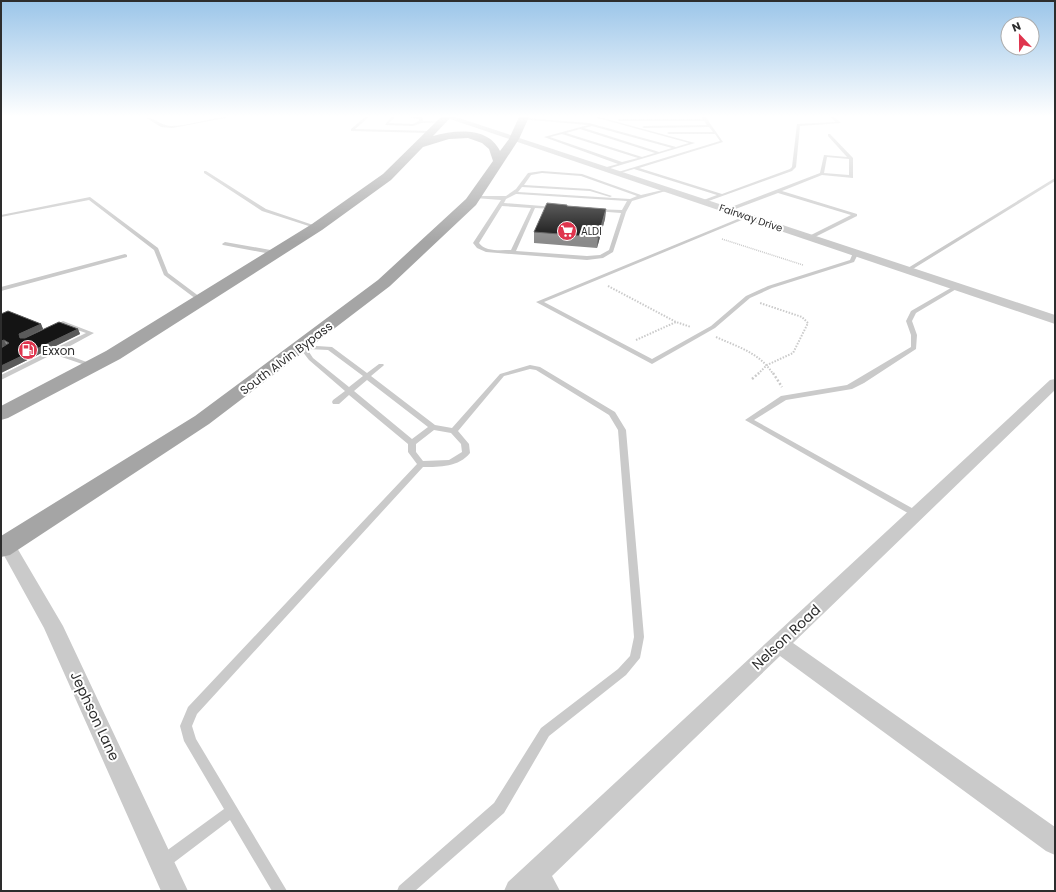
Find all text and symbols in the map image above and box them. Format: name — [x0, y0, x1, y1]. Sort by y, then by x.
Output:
north arrow — [1000, 16, 1040, 56]
text: N — [1009, 18, 1023, 36]
street label: Fairway Drive — [717, 200, 785, 236]
supermarket icon: ALDI — [556, 220, 578, 242]
place label: ALDI — [581, 224, 602, 239]
street label: South Alvin Bypass — [236, 317, 336, 399]
fuel station icon: Exxon — [17, 339, 39, 361]
place label: Exxon — [42, 342, 75, 359]
street label: Nelson Road — [747, 600, 825, 674]
street label: Jephson Lane — [66, 668, 125, 764]

